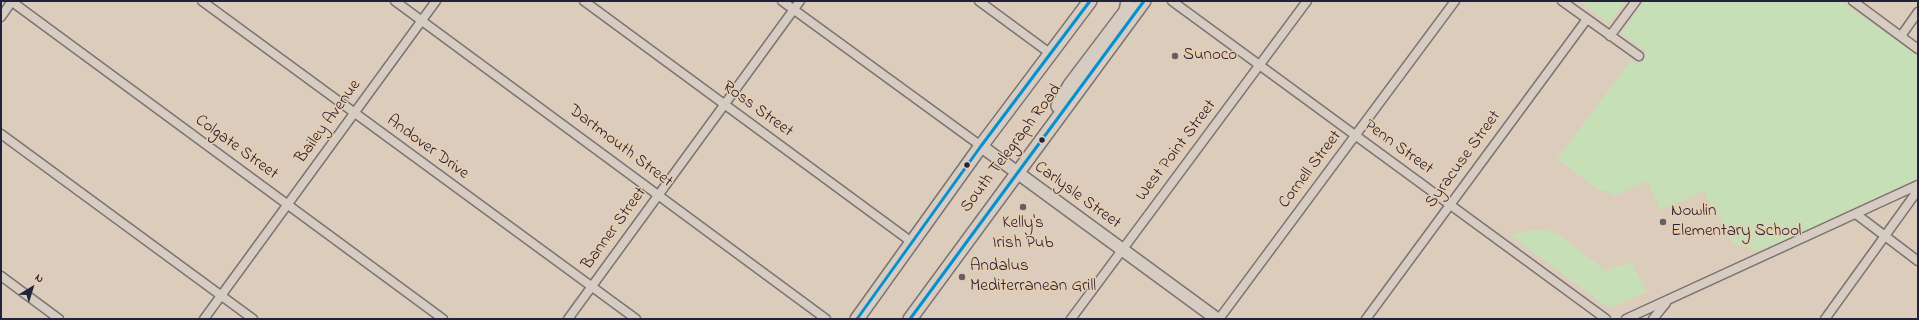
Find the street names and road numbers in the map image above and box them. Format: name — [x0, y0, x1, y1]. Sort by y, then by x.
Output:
street label: Bailey Avenue — [292, 76, 366, 168]
street label: Ross Street — [718, 77, 796, 143]
street label: South Telegraph Road — [957, 81, 1067, 217]
street label: West Point Street — [1132, 96, 1222, 206]
street label: Dartmouth Street — [564, 101, 676, 193]
street label: Syracuse Street — [1422, 107, 1506, 213]
street label: Colgate Street — [190, 111, 282, 185]
street label: Andover Drive — [382, 111, 472, 185]
street label: Penn Street — [1360, 116, 1436, 180]
street label: Cornell Street — [1275, 127, 1347, 213]
street label: Carlysle Street — [1030, 158, 1124, 234]
street label: Banner Street — [578, 184, 652, 274]

